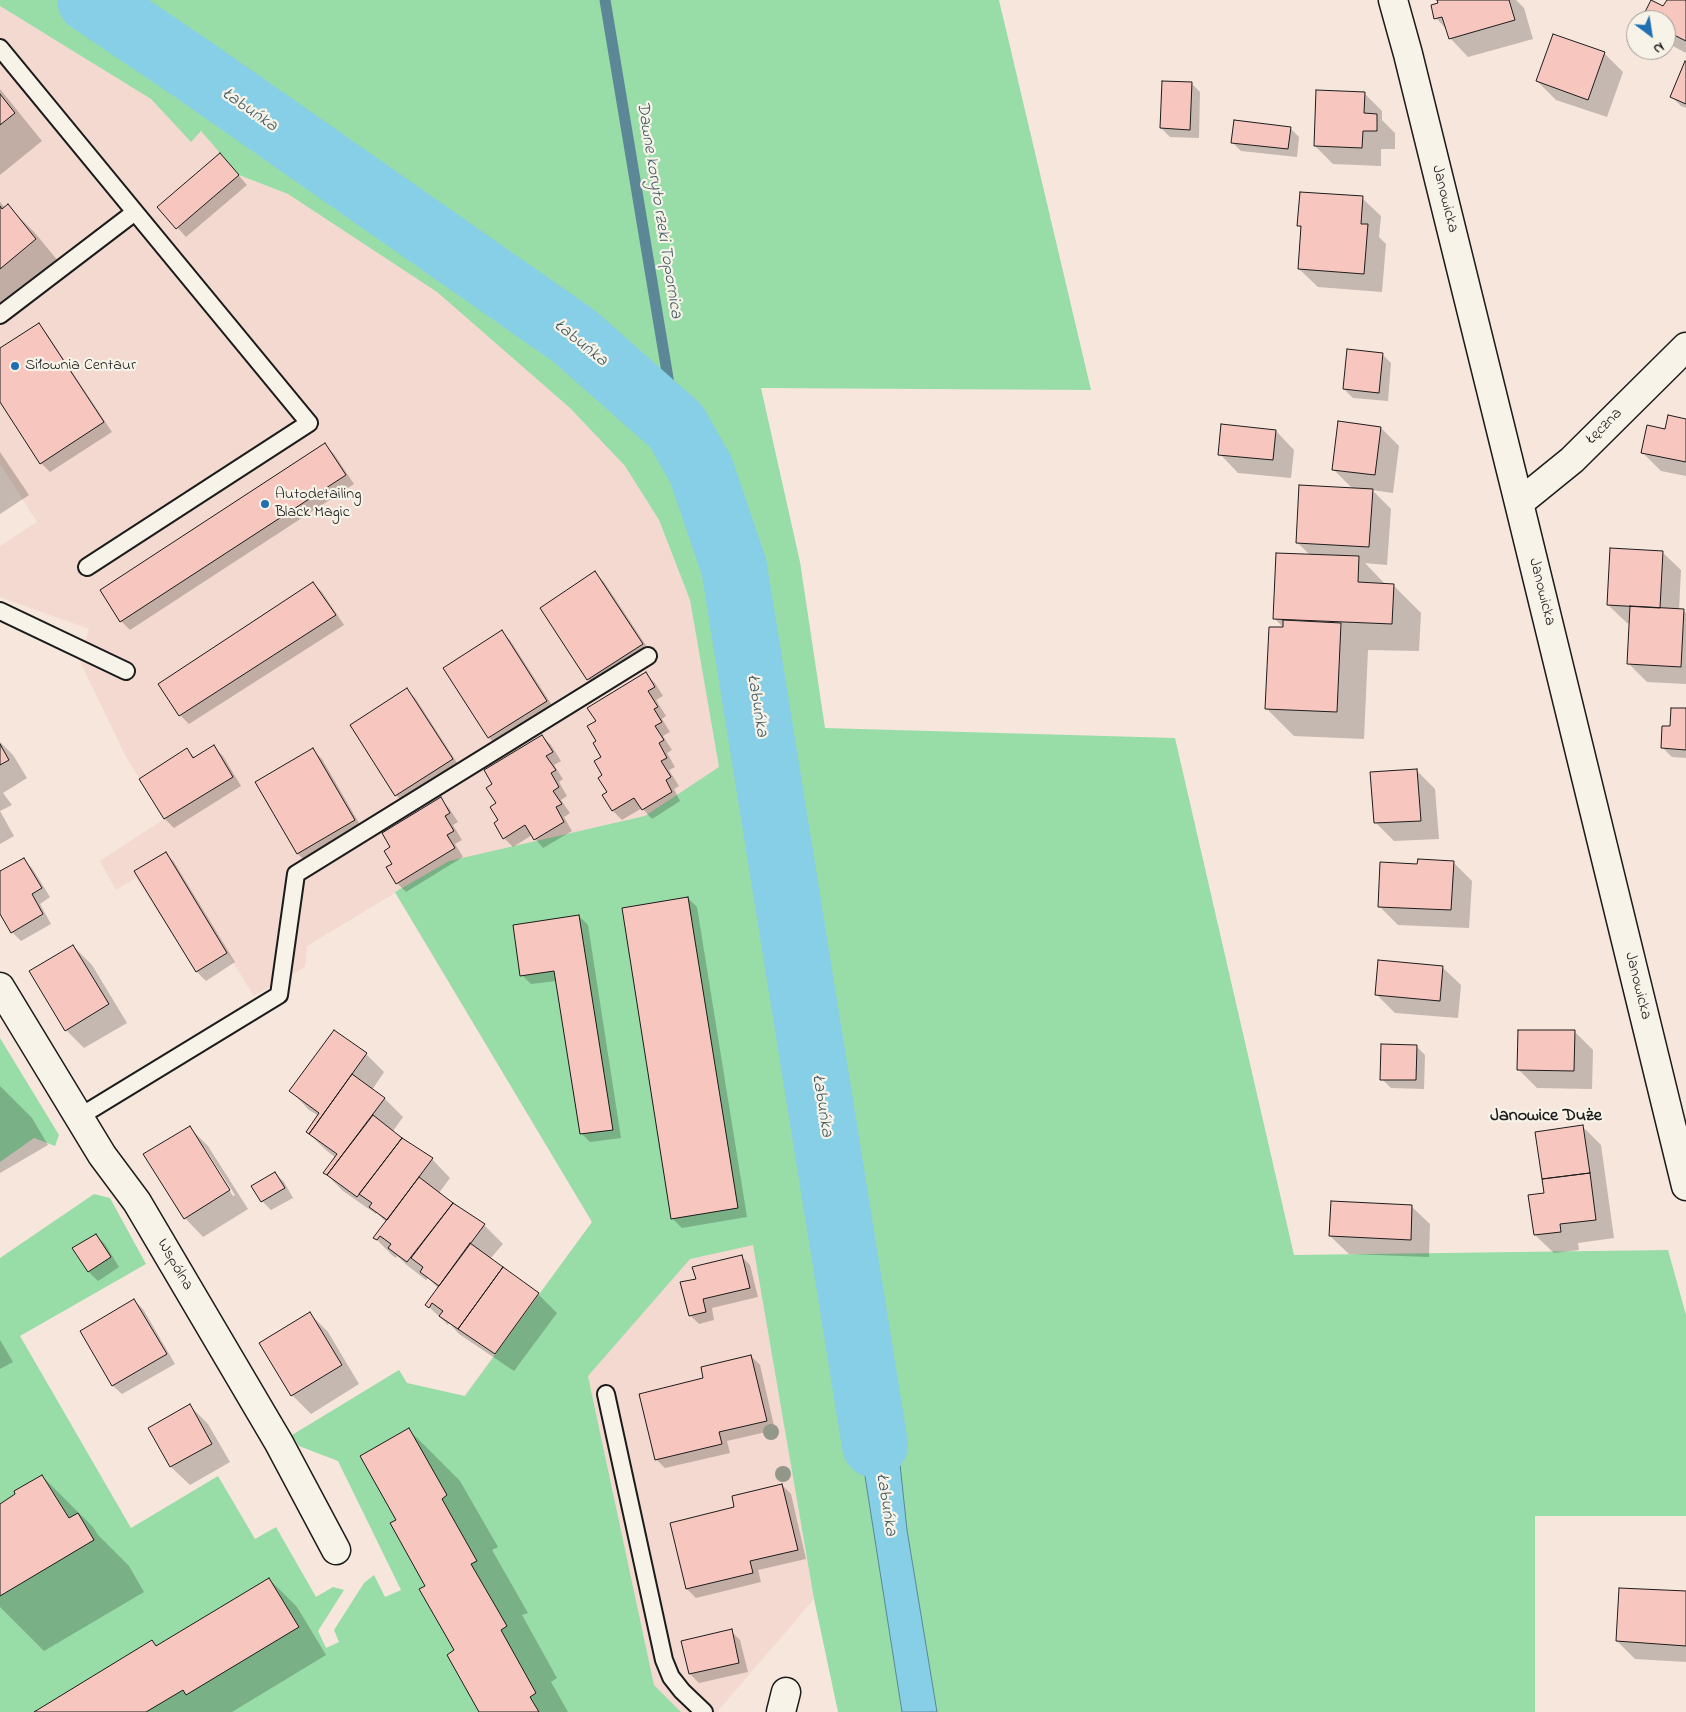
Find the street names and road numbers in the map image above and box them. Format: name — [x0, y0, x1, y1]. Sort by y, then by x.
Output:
street label: Janowicka — [1426, 163, 1462, 235]
street label: Łęczna — [1583, 405, 1627, 449]
street label: Janowicka — [1523, 556, 1559, 628]
street label: Janowicka — [1619, 950, 1655, 1022]
street label: Wspólna — [152, 1236, 196, 1294]

